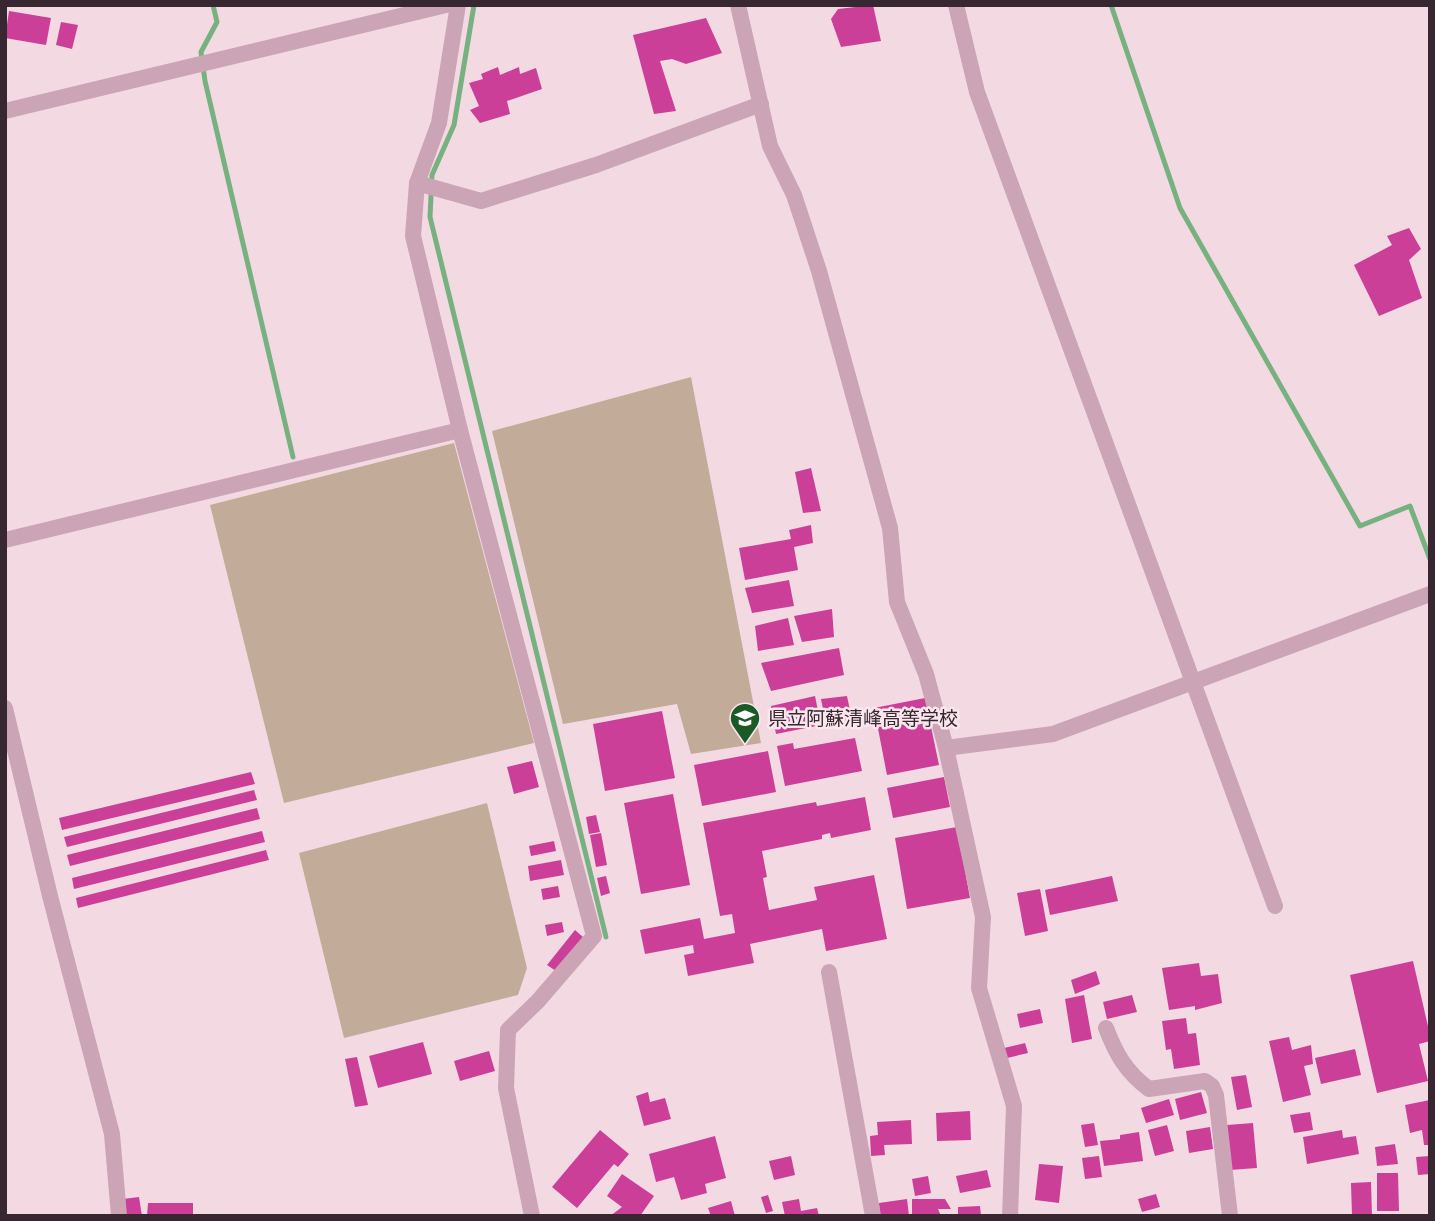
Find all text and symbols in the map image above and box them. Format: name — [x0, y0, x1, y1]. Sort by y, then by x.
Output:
school or university icon: 県立阿蘇清峰高等学校 — [728, 701, 762, 745]
place label: 県立阿蘇清峰高等学校 — [768, 707, 958, 729]

